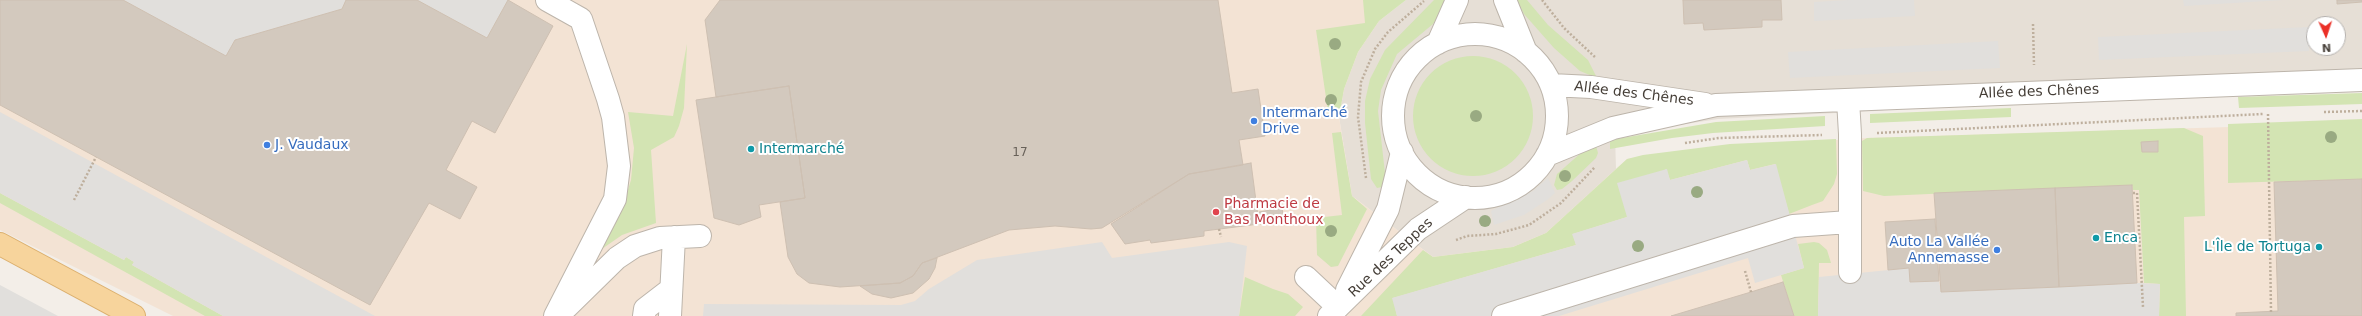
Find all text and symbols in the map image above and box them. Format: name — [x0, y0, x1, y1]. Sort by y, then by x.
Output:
north arrow — [2306, 16, 2346, 56]
text: N — [2322, 41, 2332, 54]
street label: Allée des Chênes — [1573, 78, 1695, 110]
street label: Allée des Chênes — [1979, 82, 2099, 102]
place label: Intermarché Drive — [1262, 105, 1347, 138]
marker: Intermarché Drive — [1249, 116, 1259, 126]
place label: J. Vaudaux — [275, 137, 349, 153]
marker: J. Vaudaux — [262, 140, 272, 150]
place label: Intermarché — [759, 141, 844, 157]
marker: Intermarché — [746, 144, 756, 154]
house number: 17 — [1012, 146, 1028, 160]
place label: Pharmacie de Bas Monthoux — [1224, 196, 1324, 228]
marker: Pharmacie de Bas Monthoux — [1211, 207, 1221, 217]
street label: Rue des Teppes — [1346, 215, 1436, 301]
place label: Enca — [2104, 230, 2138, 246]
marker: Enca — [2091, 233, 2101, 243]
place label: Auto La Vallée Annemasse — [1889, 234, 1989, 266]
place label: L'Île de Tortuga — [2204, 239, 2311, 255]
marker: L'Île de Tortuga — [2314, 242, 2324, 252]
marker: Auto La Vallée Annemasse — [1992, 245, 2002, 255]

